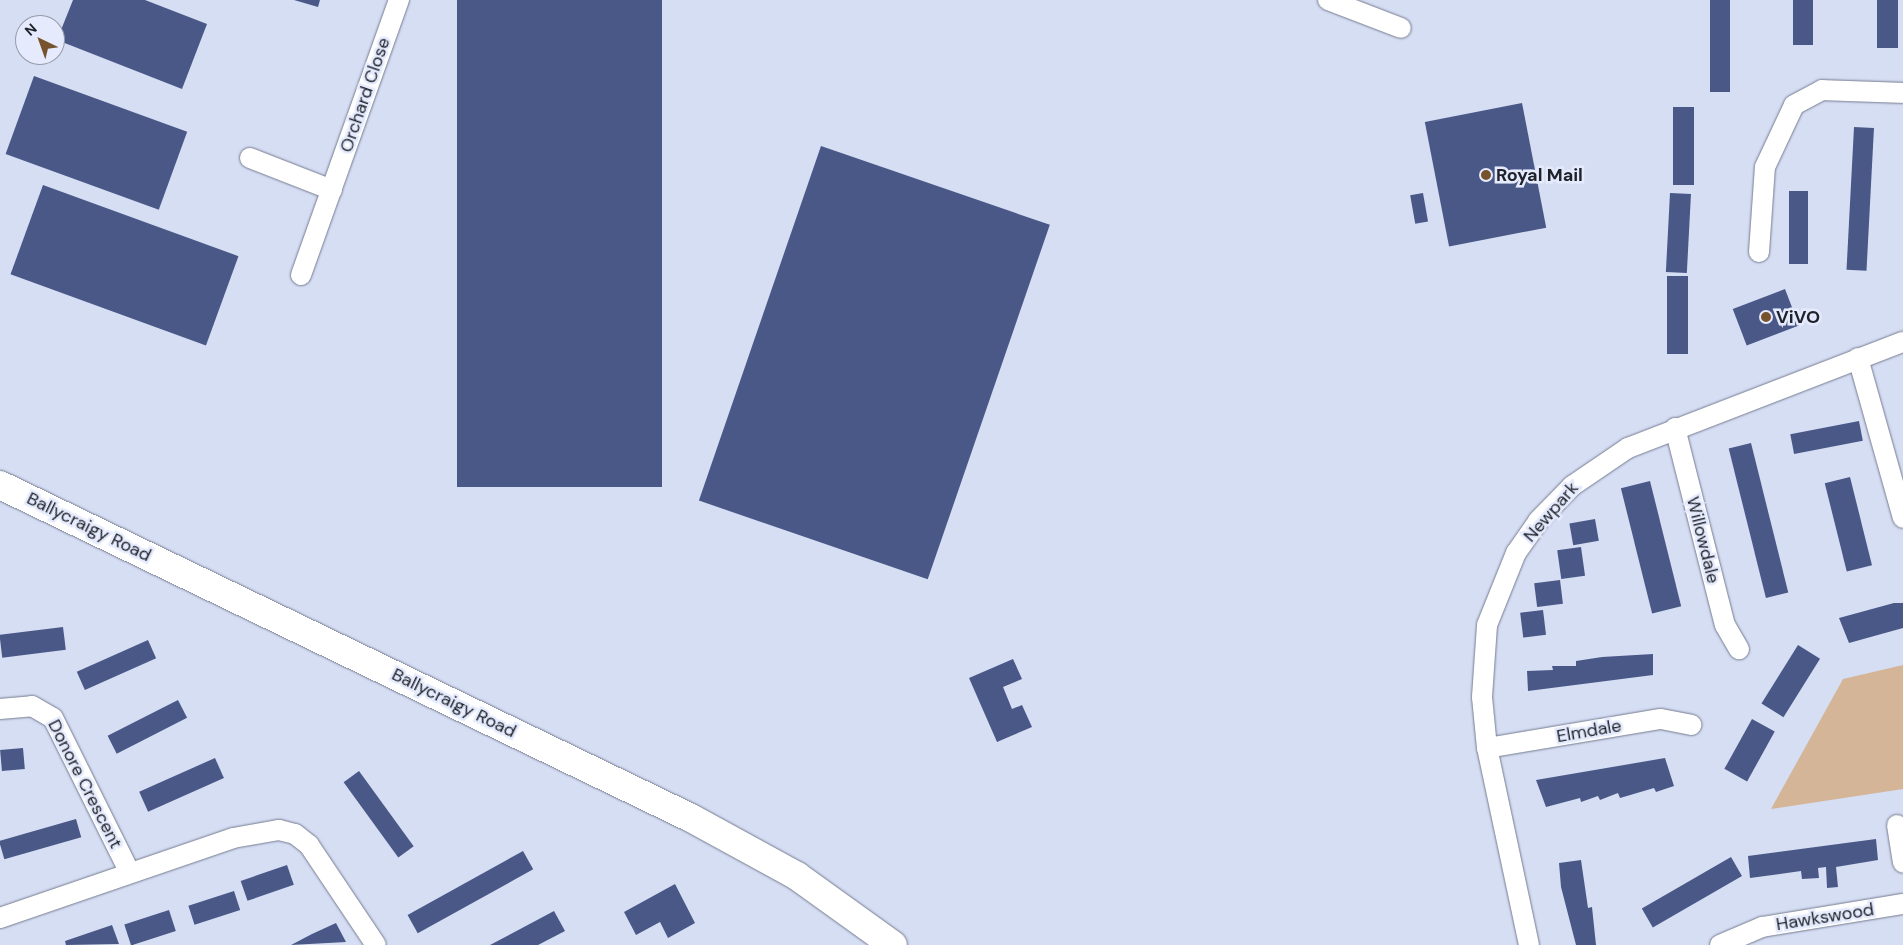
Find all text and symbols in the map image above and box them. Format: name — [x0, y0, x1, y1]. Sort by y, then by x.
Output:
north arrow — [15, 15, 65, 65]
text: N — [21, 19, 40, 40]
street label: Orchard Close — [335, 35, 395, 155]
place label: Royal Mail — [1496, 164, 1583, 186]
marker: Royal Mail — [1480, 169, 1492, 181]
place label: ViVO — [1776, 306, 1820, 328]
marker: ViVO — [1760, 311, 1772, 323]
street label: Newpark — [1519, 477, 1583, 547]
street label: Ballycraigy Road — [23, 488, 155, 566]
street label: Willowdale — [1682, 494, 1724, 586]
street label: Ballycraigy Road — [388, 664, 520, 742]
street label: Elmdale — [1555, 715, 1623, 747]
street label: Donore Crescent — [43, 716, 127, 852]
street label: Hawkswood — [1774, 899, 1876, 935]

